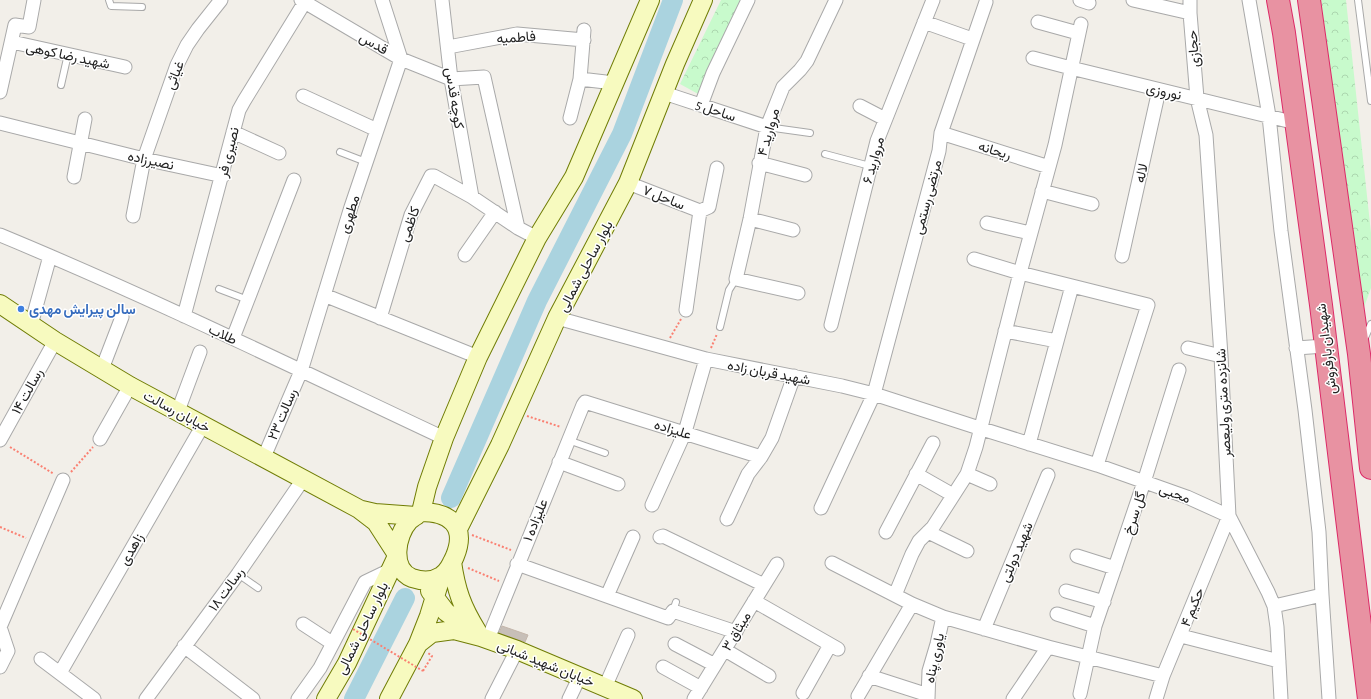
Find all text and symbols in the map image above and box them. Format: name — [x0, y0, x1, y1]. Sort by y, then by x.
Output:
street label: قدس — [356, 30, 390, 58]
street label: فاطمیه — [496, 30, 536, 46]
street label: حجازی — [1185, 30, 1204, 68]
street label: شهید رضا کوهی — [24, 40, 111, 73]
street label: غیاثی — [163, 59, 188, 92]
street label: کوچه قدس — [440, 67, 466, 130]
street label: نوروزی — [1145, 81, 1183, 104]
street label: ساحل 5 — [693, 98, 738, 125]
street label: مروارید ۴ — [755, 107, 783, 158]
street label: نصیری فر — [216, 126, 243, 180]
street label: مروارید ۶ — [861, 135, 888, 185]
street label: ریحانه — [976, 139, 1013, 164]
street label: نصیرزاده — [126, 149, 175, 174]
street label: مرتضی رستمی — [911, 158, 946, 236]
street label: لاله — [1133, 162, 1151, 184]
street label: ساحل ۷ — [640, 183, 687, 214]
street label: مطهری — [337, 194, 364, 235]
street label: کاظمی — [397, 205, 424, 244]
street label: بلوار ساحلی شمالی — [556, 219, 617, 315]
street label: شهیدان بارفروش — [1314, 302, 1341, 395]
place label: سالن پیرایش مهدی — [29, 303, 136, 319]
marker: سالن پیرایش مهدی — [16, 304, 26, 314]
street label: طلاب — [206, 322, 239, 348]
street label: شانزده متری ولیعصر — [1214, 348, 1235, 459]
street label: شهید قربان زاده — [726, 358, 811, 389]
street label: رسالت ۱۴ — [10, 366, 47, 417]
street label: رسالت ۲۳ — [266, 386, 301, 443]
street label: خیابان رسالت — [140, 389, 212, 436]
street label: علیزاده — [652, 418, 693, 443]
street label: محبی — [1157, 482, 1192, 507]
street label: گل سرخ — [1120, 490, 1152, 537]
street label: علیزاده ۱ — [521, 497, 552, 544]
street label: شهید دولتی — [998, 520, 1037, 585]
street label: زاهدی — [117, 531, 147, 568]
street label: رسالت ۱۸ — [206, 565, 248, 615]
street label: بلوار ساحلی شمالی — [334, 580, 392, 677]
street label: حکیم ۴ — [1179, 586, 1208, 629]
street label: میثاق ۳ — [720, 610, 755, 654]
street label: یاوری پناه — [923, 632, 949, 685]
street label: خیابان شهید شبانی — [495, 638, 596, 691]

